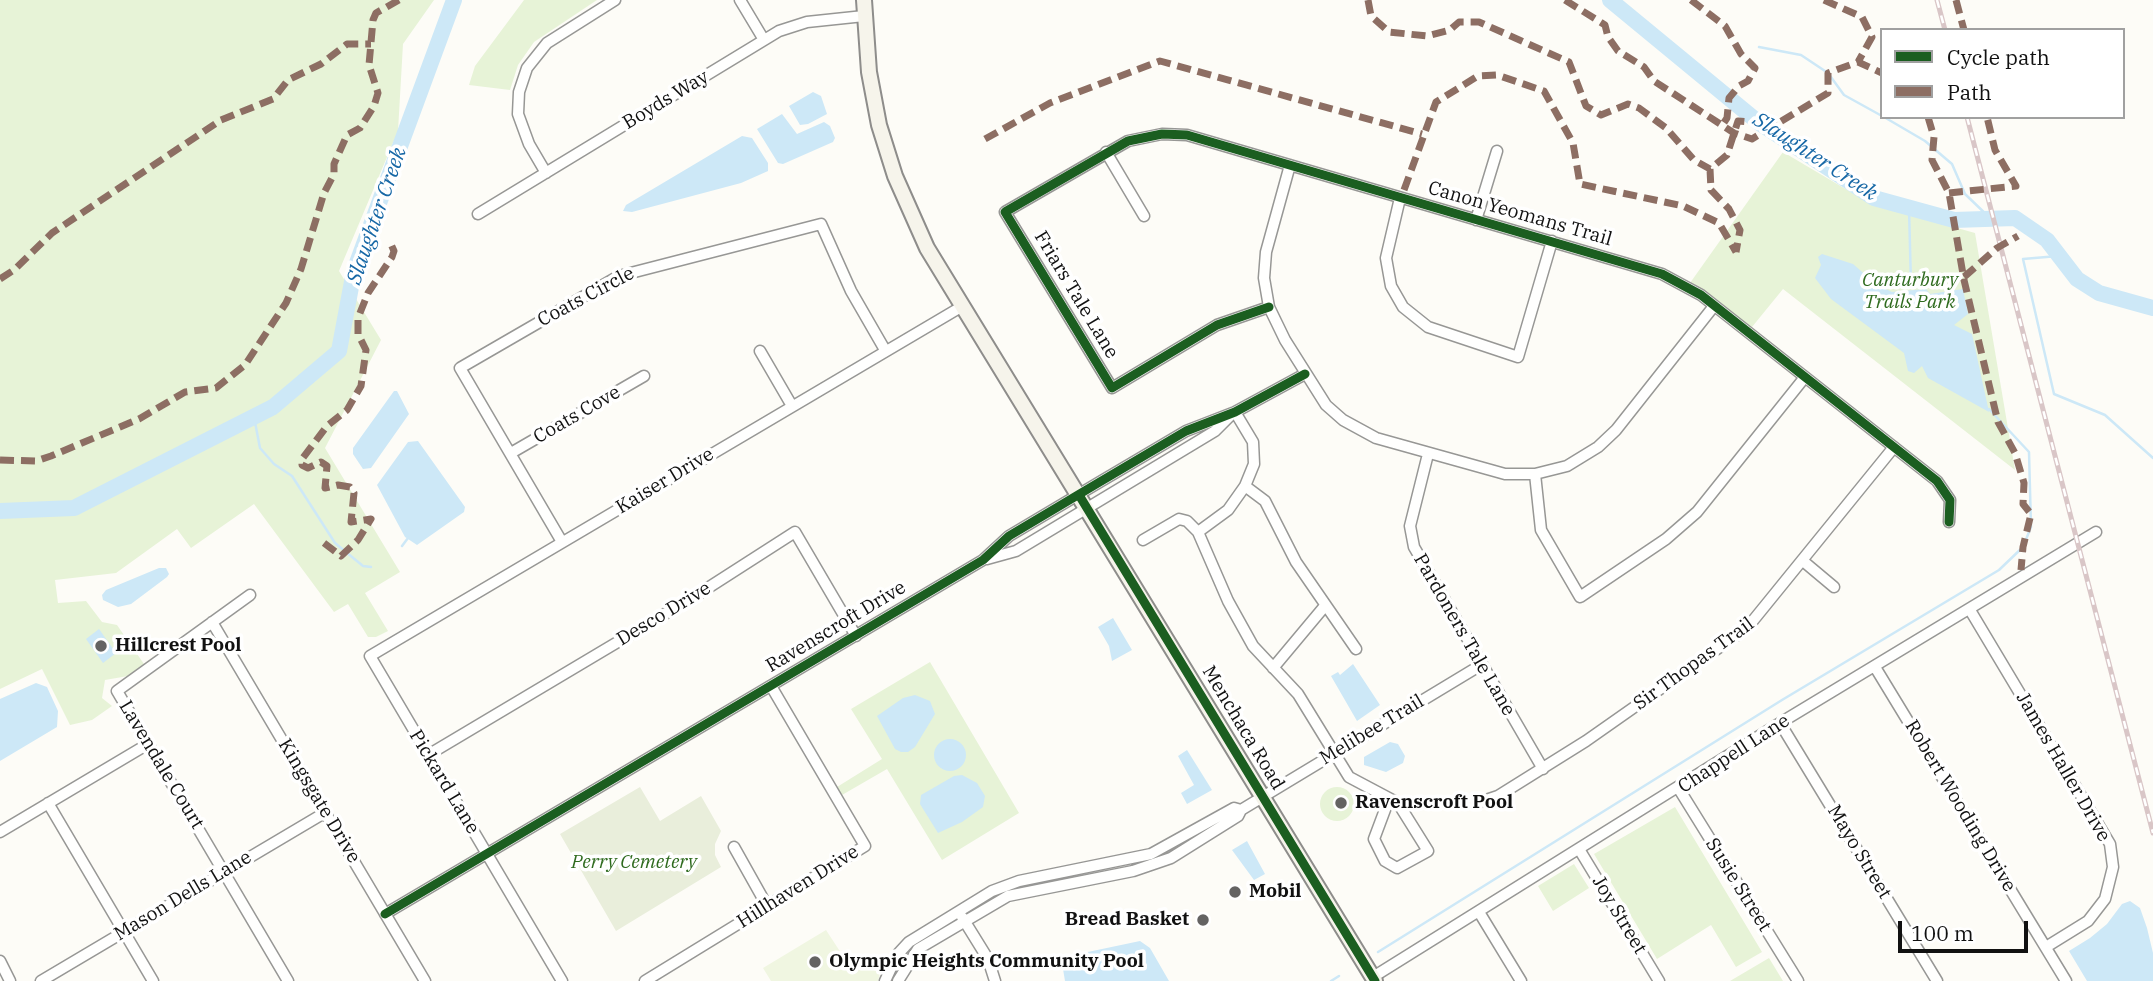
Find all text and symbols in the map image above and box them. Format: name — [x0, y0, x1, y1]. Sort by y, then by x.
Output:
legend — [1880, 28, 2125, 119]
text: Cycle path — [1947, 43, 2050, 71]
street label: Boyds Way — [619, 65, 713, 135]
text: Path — [1947, 78, 1992, 106]
water label: Slaughter Creek — [1748, 107, 1882, 207]
water label: Slaughter Creek — [342, 144, 412, 288]
street label: Canon Yeomans Trail — [1425, 177, 1615, 251]
street label: Friars Tale Lane — [1029, 227, 1123, 363]
street label: Coats Circle — [534, 262, 638, 332]
park label: Canturbury Trails Park — [1862, 270, 1958, 314]
street label: Coats Cove — [530, 381, 624, 449]
street label: Kaiser Drive — [612, 443, 718, 519]
street label: Pardoners Tale Lane — [1408, 550, 1520, 720]
street label: Ravenscroft Drive — [762, 576, 910, 678]
street label: Desco Drive — [613, 577, 715, 651]
street label: Sir Thopas Trail — [1629, 613, 1759, 715]
place label: Hillcrest Pool — [115, 635, 241, 657]
marker: Hillcrest Pool — [93, 638, 109, 654]
street label: Menchaca Road — [1197, 662, 1289, 794]
street label: James Haller Drive — [2011, 688, 2115, 846]
street label: Melibee Trail — [1316, 690, 1428, 770]
street label: Lavendale Court — [114, 697, 208, 833]
street label: Chappell Lane — [1674, 710, 1794, 798]
street label: Robert Wooding Drive — [1900, 716, 2020, 896]
street label: Pickard Lane — [404, 726, 484, 838]
street label: Kingsgate Drive — [273, 735, 365, 867]
place label: Ravenscroft Pool — [1355, 792, 1513, 814]
marker: Ravenscroft Pool — [1333, 795, 1349, 811]
street label: Mayo Street — [1822, 801, 1896, 903]
street label: Susie Street — [1700, 834, 1776, 936]
street label: Hillhaven Drive — [733, 841, 863, 933]
street label: Mason Dells Lane — [110, 846, 256, 946]
park label: Perry Cemetery — [571, 852, 697, 874]
street label: Joy Street — [1587, 872, 1651, 958]
place label: Mobil — [1249, 881, 1302, 903]
marker: Mobil — [1227, 884, 1243, 900]
scale bar — [1901, 908, 2030, 952]
place label: Bread Basket — [1065, 909, 1189, 931]
marker: Bread Basket — [1195, 912, 1211, 928]
text: 100 m — [1911, 919, 1974, 947]
place label: Olympic Heights Community Pool — [829, 951, 1144, 973]
marker: Olympic Heights Community Pool — [807, 954, 823, 970]

